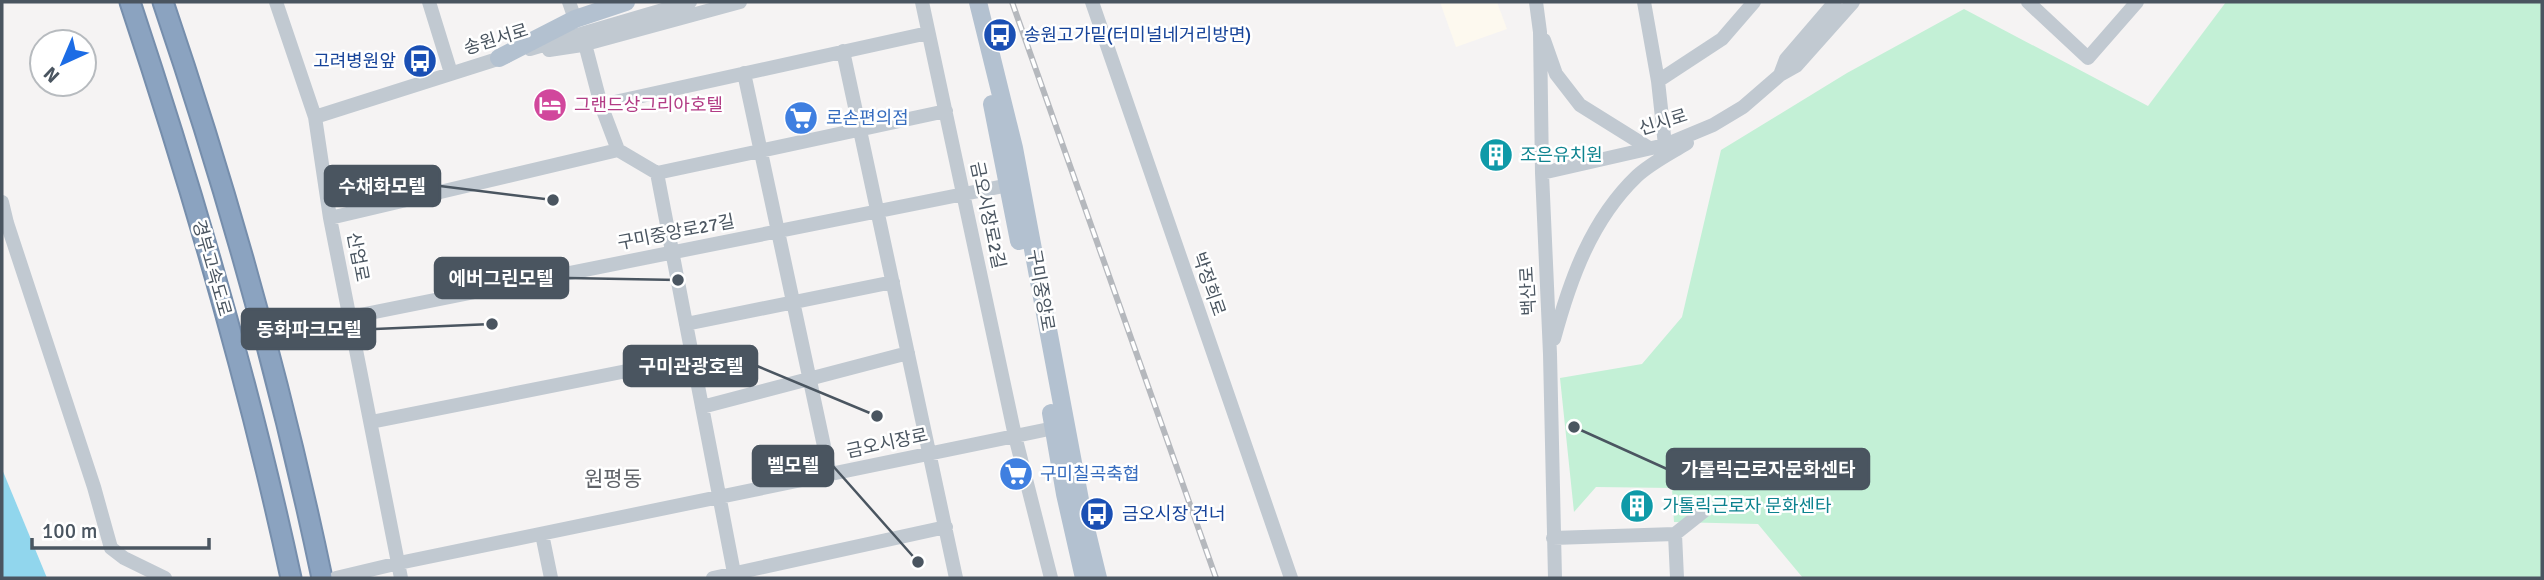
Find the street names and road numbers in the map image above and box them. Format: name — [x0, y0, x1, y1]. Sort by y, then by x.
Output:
street label: 송원서로 — [461, 19, 531, 59]
street label: 신시로 — [1636, 104, 1690, 140]
street label: 금오시장로2길 — [966, 159, 1010, 271]
street label: 구미중앙로27길 — [616, 210, 736, 254]
street label: 경부고속도로 — [188, 217, 236, 319]
street label: 산업로 — [342, 231, 374, 283]
street label: 구미중앙로 — [1023, 247, 1059, 333]
street label: 박정희로 — [1188, 249, 1230, 319]
street label: 백산로 — [1516, 266, 1540, 316]
street label: 금오시장로 — [844, 424, 930, 462]

